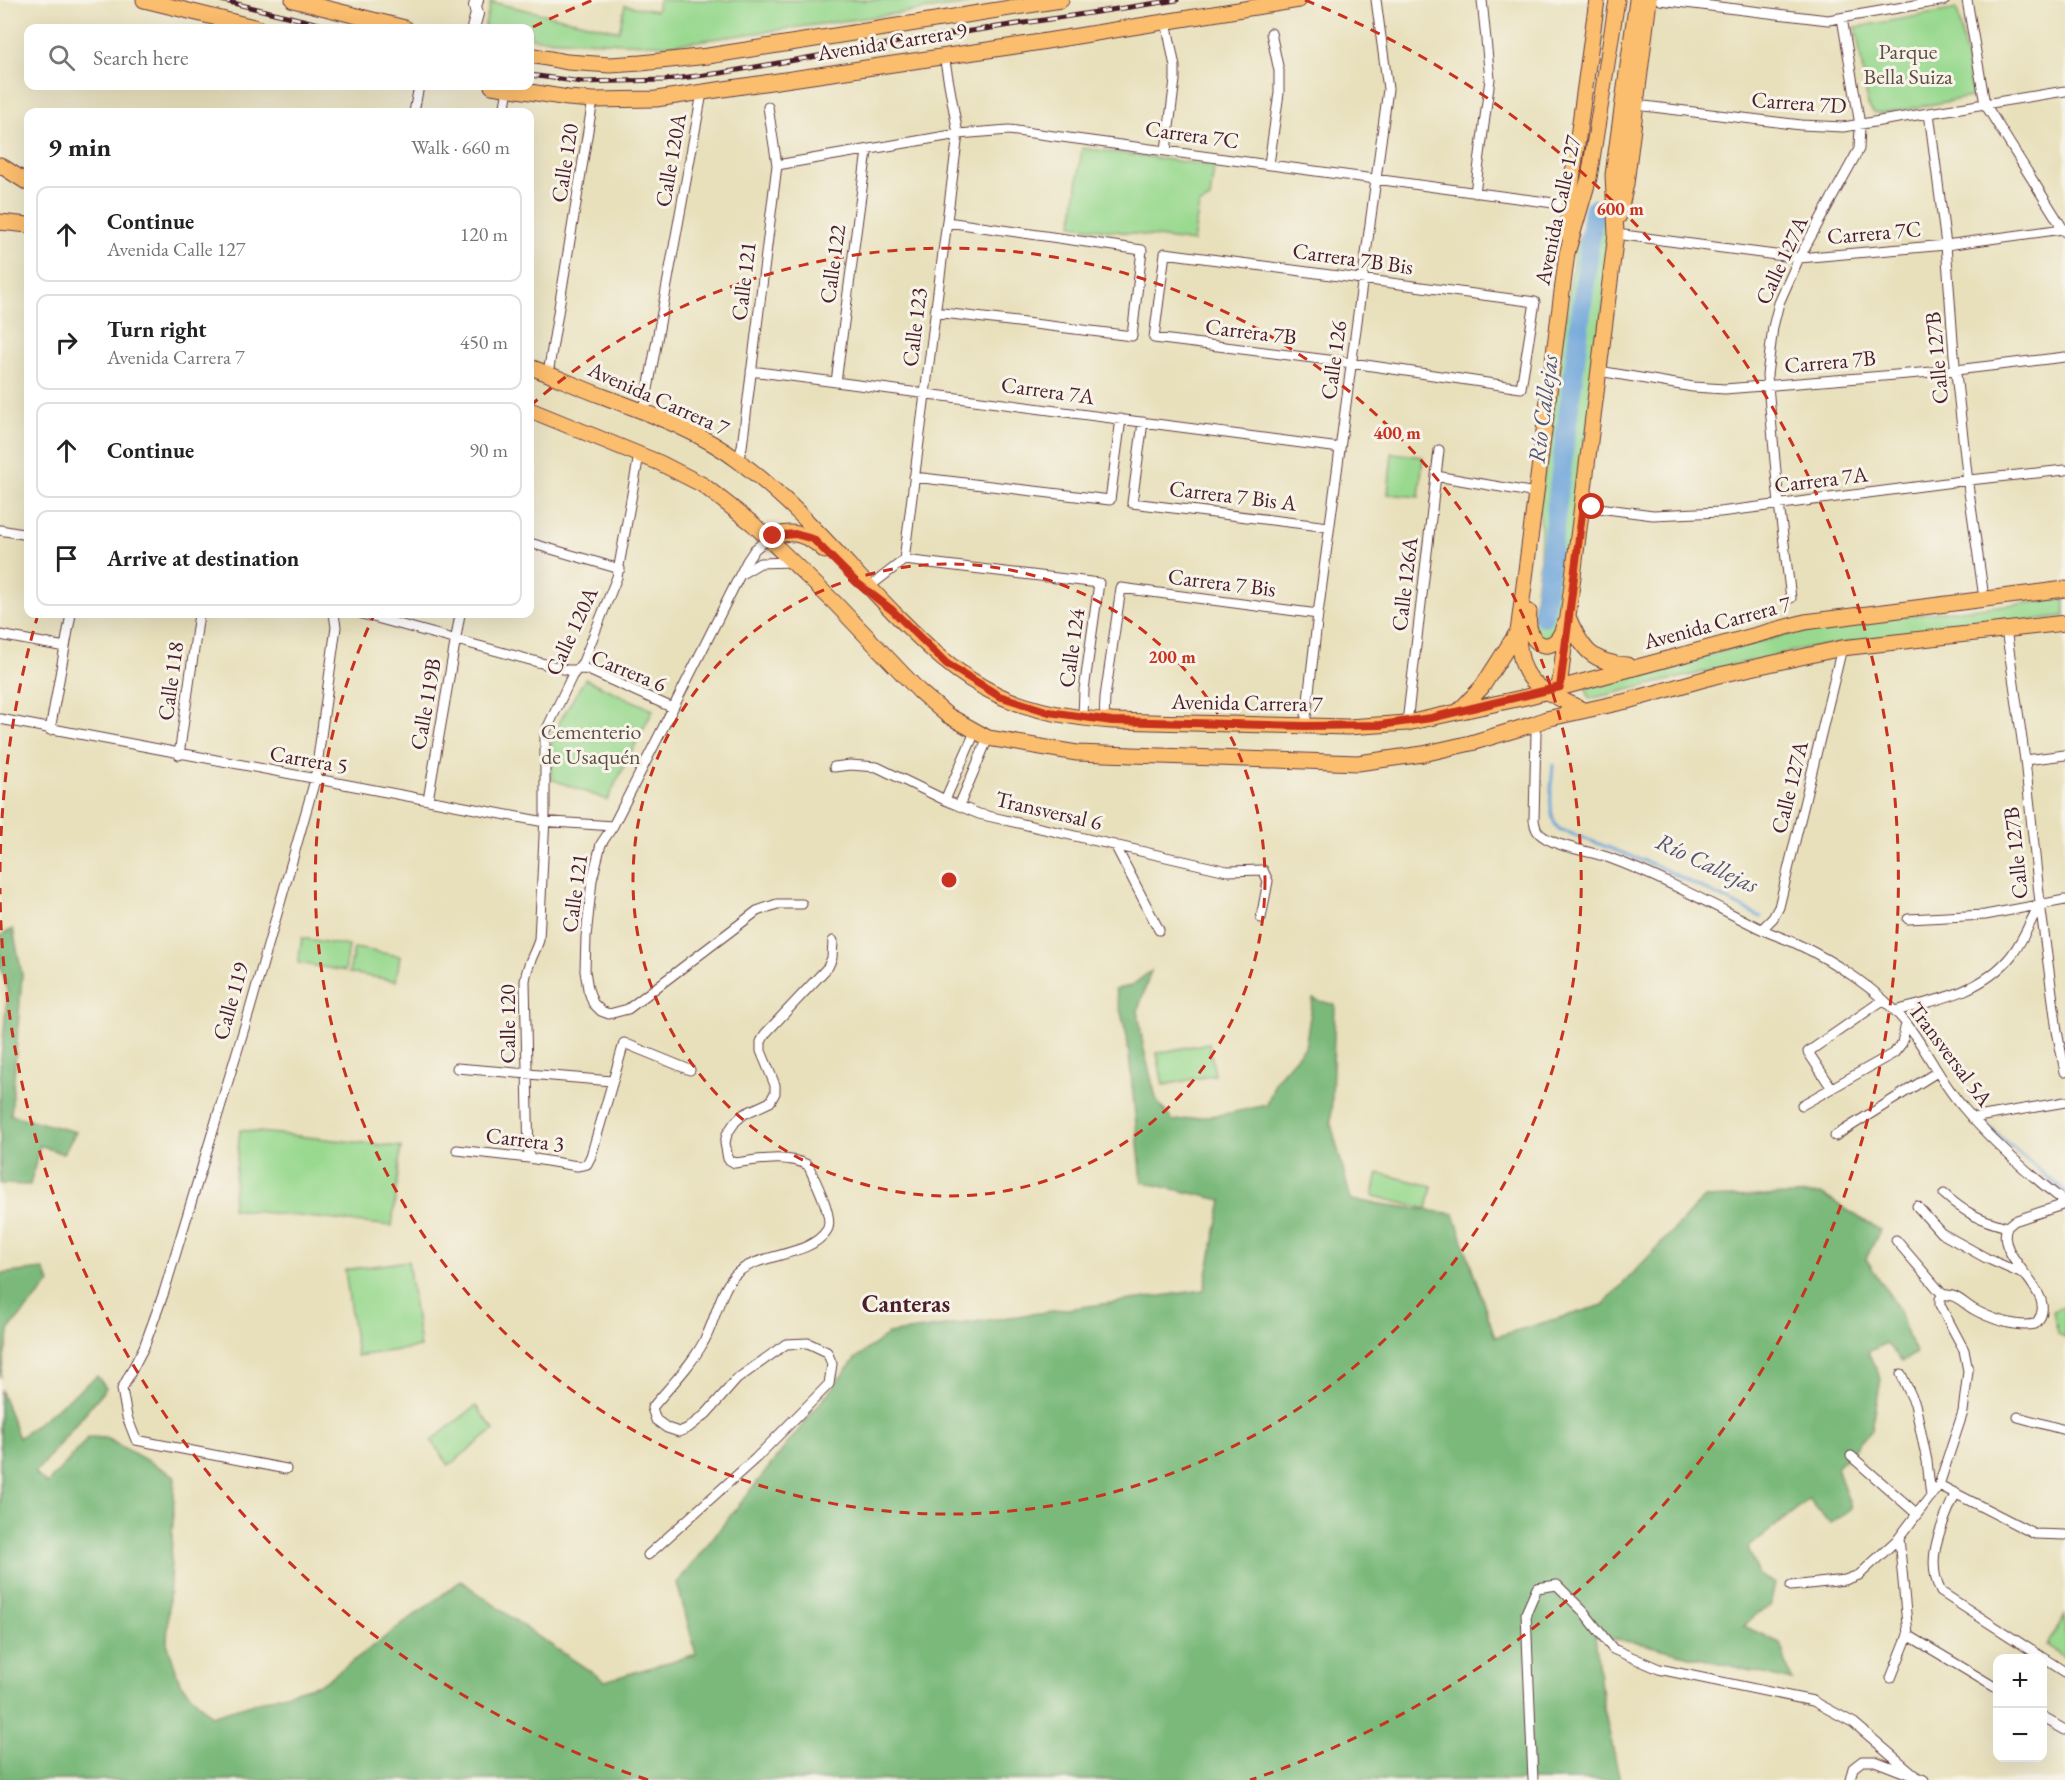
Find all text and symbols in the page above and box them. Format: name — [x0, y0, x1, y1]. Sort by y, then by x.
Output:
street label: Avenida Carrera 9 — [814, 15, 970, 68]
search box — [24, 24, 534, 90]
park label: Parque Bella Suiza — [1863, 37, 1953, 91]
icon: search — [45, 41, 78, 74]
text: Search here — [93, 43, 188, 72]
street label: Carrera 7D — [1750, 85, 1848, 120]
street label: Calle 120A — [648, 110, 693, 209]
street label: Carrera 7C — [1143, 114, 1241, 155]
street label: Calle 120 — [544, 121, 585, 205]
text: 9 min — [48, 130, 111, 164]
street label: Avenida Calle 127 — [1527, 132, 1588, 289]
text: Walk · 660 m — [411, 134, 510, 160]
text: 600 m — [1596, 197, 1644, 220]
text: Continue — [107, 207, 194, 236]
street label: Calle 127A — [1748, 210, 1815, 309]
street label: Carrera 7C — [1826, 214, 1922, 251]
icon: ahead — [50, 218, 83, 251]
text: 120 m — [460, 221, 508, 247]
street label: Calle 122 — [813, 222, 852, 306]
text: Avenida Calle 127 — [107, 236, 245, 262]
street label: Carrera 7B Bis — [1291, 236, 1415, 281]
street label: Calle 121 — [724, 240, 763, 322]
street label: Calle 123 — [895, 286, 934, 368]
street label: Calle 127B — [1918, 311, 1955, 405]
street label: Carrera 7B — [1204, 312, 1298, 351]
text: Turn right — [107, 315, 206, 344]
street label: Calle 126 — [1314, 318, 1353, 402]
icon: right — [50, 326, 83, 359]
text: 450 m — [460, 329, 508, 355]
street label: Carrera 7B — [1783, 343, 1877, 380]
text: Avenida Carrera 7 — [107, 344, 245, 370]
water label: Río Callejas — [1520, 352, 1565, 465]
street label: Avenida Carrera 7 — [583, 354, 734, 443]
street label: Carrera 7A — [999, 370, 1097, 412]
text: 400 m — [1373, 421, 1421, 444]
icon: ahead — [50, 434, 83, 467]
text: Continue — [107, 436, 194, 465]
text: 90 m — [469, 437, 508, 463]
street label: Carrera 7A — [1773, 459, 1870, 500]
street label: Carrera 7 Bis A — [1168, 473, 1299, 518]
route start — [1578, 493, 1604, 519]
route end — [759, 522, 785, 548]
street label: Calle 126A — [1384, 534, 1425, 633]
icon: arrive — [50, 542, 83, 575]
text: Arrive at destination — [107, 544, 299, 573]
street label: Carrera 7 Bis — [1166, 561, 1278, 604]
street label: Calle 120A — [538, 581, 605, 680]
street label: Avenida Carrera 7 — [1639, 589, 1794, 656]
street label: Calle 124 — [1052, 606, 1091, 690]
street label: Calle 118 — [151, 640, 190, 723]
street label: Carrera 6 — [587, 642, 671, 699]
text: 200 m — [1148, 645, 1196, 668]
street label: Calle 119B — [403, 656, 448, 752]
street label: Avenida Carrera 7 — [1170, 687, 1323, 718]
park label: Cementerio de Usaquén — [541, 717, 641, 771]
street label: Calle 127A — [1764, 737, 1815, 837]
street label: Carrera 5 — [268, 738, 350, 781]
street label: Transversal 6 — [993, 784, 1105, 837]
street label: Calle 127B — [1996, 805, 2035, 900]
water label: Río Callejas — [1651, 825, 1764, 900]
street label: Calle 121 — [555, 852, 594, 935]
centre of rings — [939, 870, 959, 890]
street label: Calle 119 — [206, 958, 256, 1043]
street label: Calle 120 — [493, 984, 522, 1064]
street label: Transversal 5A — [1902, 996, 2000, 1113]
street label: Carrera 3 — [484, 1120, 566, 1159]
district label: Canteras — [862, 1288, 950, 1319]
map controls — [1993, 1654, 2047, 1762]
button: + — [1993, 1654, 2047, 1708]
button: − — [1993, 1708, 2047, 1762]

